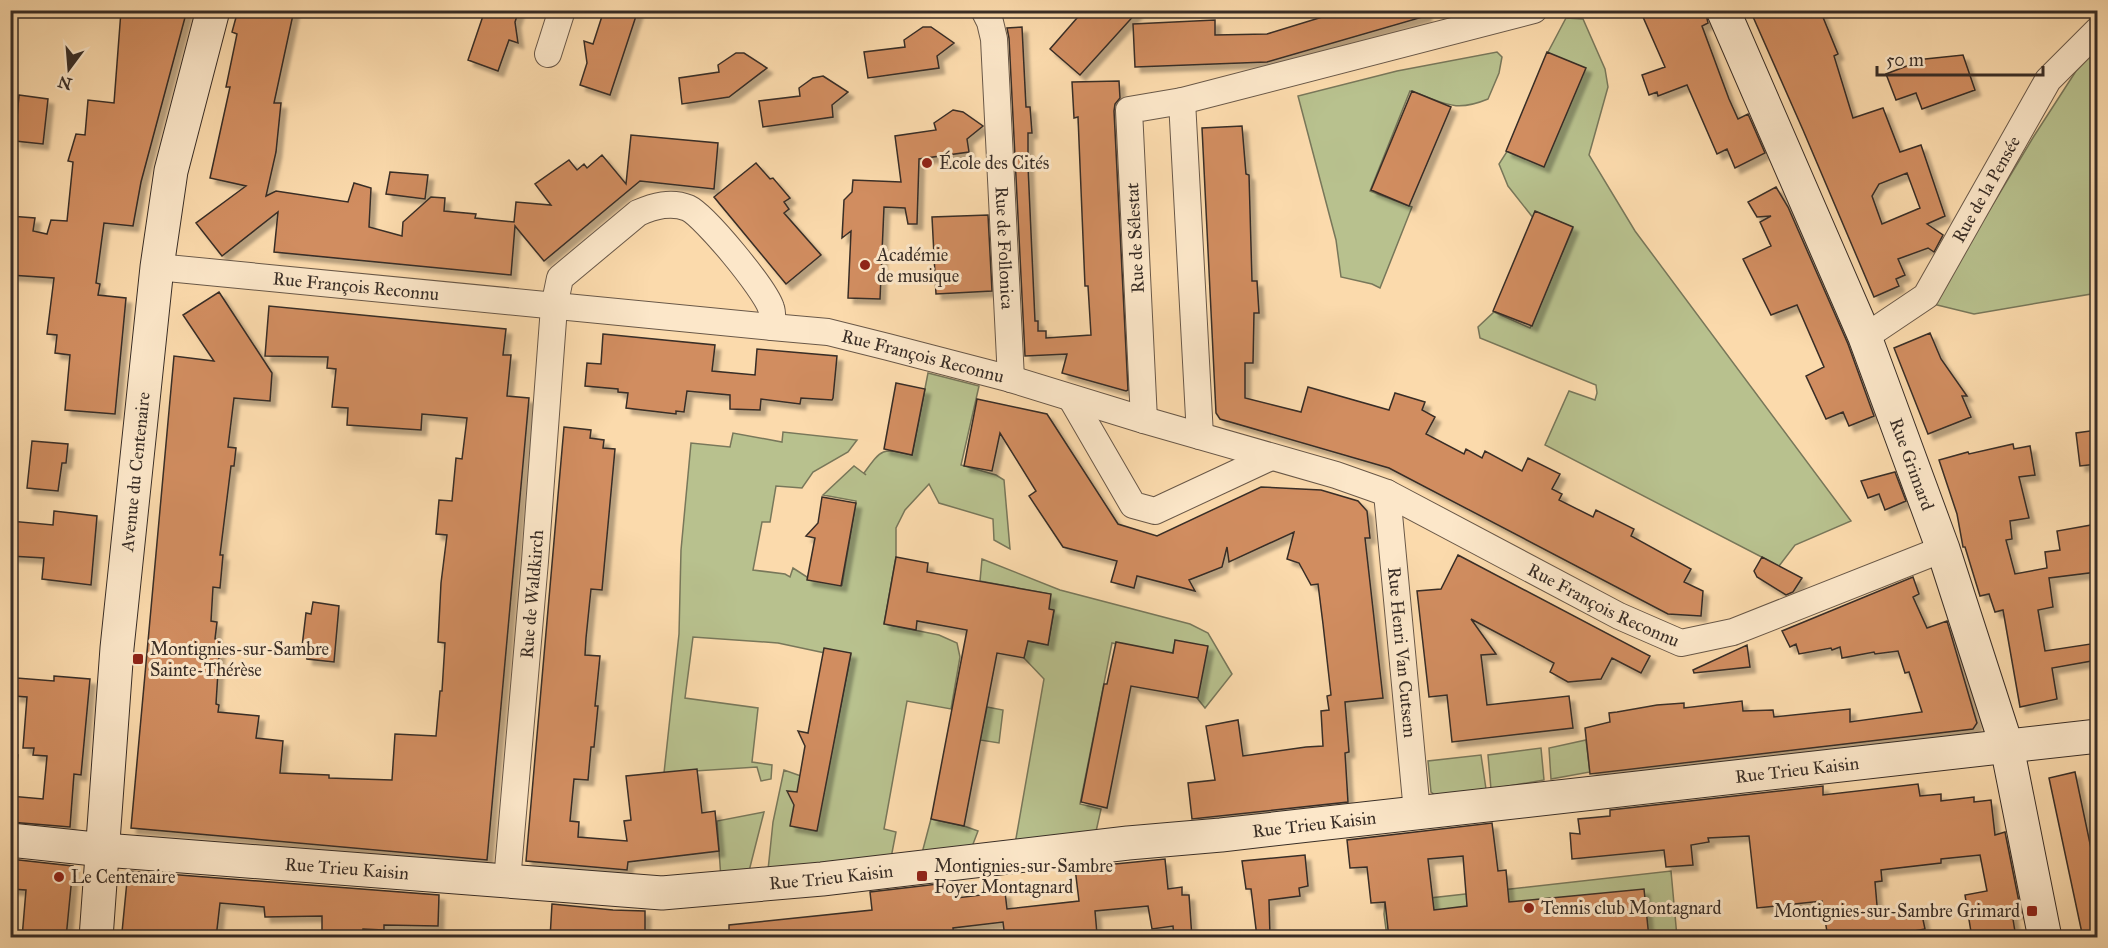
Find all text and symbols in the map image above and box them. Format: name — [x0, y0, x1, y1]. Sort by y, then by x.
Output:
north arrow — [39, 39, 99, 99]
scale bar — [1877, 39, 2044, 77]
text: 50 m — [1886, 49, 1924, 71]
text: N — [55, 72, 74, 94]
street label: Rue de la Pensée — [1947, 132, 2025, 247]
place label: École des Cités — [939, 150, 1049, 174]
marker: École des Cités — [920, 156, 934, 170]
street label: Rue de Sélestat — [1121, 181, 1149, 294]
street label: Rue de Follonica — [990, 186, 1019, 310]
place label: Académie de musique — [876, 244, 959, 288]
marker: Académie de musique — [858, 258, 872, 272]
street label: Rue François Reconnu — [272, 267, 441, 306]
street label: Rue François Reconnu — [839, 325, 1007, 388]
street label: Avenue du Centenaire — [116, 391, 155, 554]
street label: Rue Grimard — [1885, 415, 1939, 513]
street label: Rue de Waldkirch — [516, 529, 548, 659]
street label: Rue François Reconnu — [1524, 558, 1683, 652]
street label: Rue Henri Van Cutsem — [1383, 566, 1421, 739]
place label: Montignies-sur-Sambre Sainte-Thérèse — [150, 638, 329, 681]
marker: Montignies-sur-Sambre Sainte-Thérèse — [131, 652, 145, 666]
street label: Rue Trieu Kaisin — [1734, 752, 1861, 788]
street label: Rue Trieu Kaisin — [1251, 807, 1378, 842]
street label: Rue Trieu Kaisin — [284, 853, 410, 884]
place label: Montignies-sur-Sambre Foyer Montagnard — [934, 855, 1113, 899]
street label: Rue Trieu Kaisin — [768, 860, 895, 895]
place label: Le Centenaire — [71, 866, 175, 888]
marker: Montignies-sur-Sambre Foyer Montagnard — [915, 869, 929, 883]
marker: Le Centenaire — [52, 870, 66, 884]
place label: Tennis club Montagnard — [1541, 897, 1721, 920]
place label: Montignies-sur-Sambre Grimard — [1774, 900, 2020, 923]
marker: Tennis club Montagnard — [1522, 901, 1536, 915]
marker: Montignies-sur-Sambre Grimard — [2025, 904, 2039, 918]

